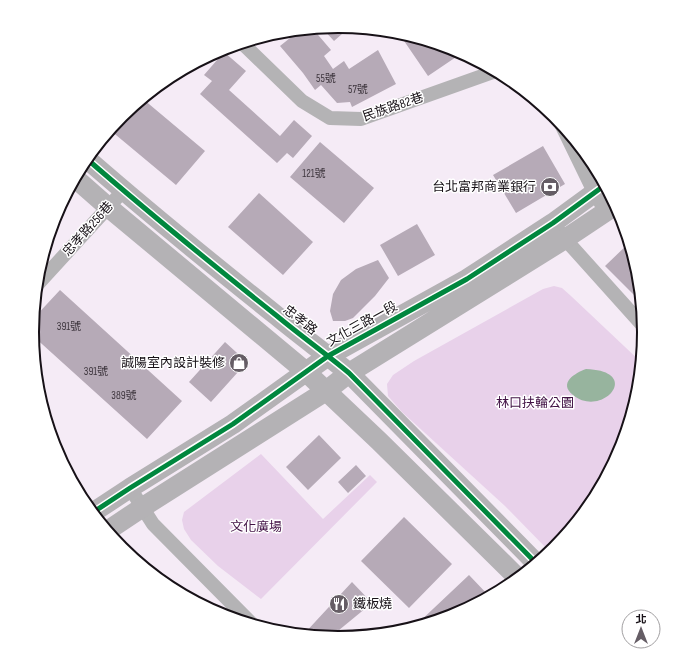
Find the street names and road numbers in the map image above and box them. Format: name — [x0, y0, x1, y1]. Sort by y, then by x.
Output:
street label: 民族路82巷 — [361, 89, 425, 125]
street label: 忠孝路256巷 — [59, 198, 117, 260]
street label: 文化三路一段 — [324, 298, 400, 350]
street label: 忠孝路 — [280, 302, 320, 338]

